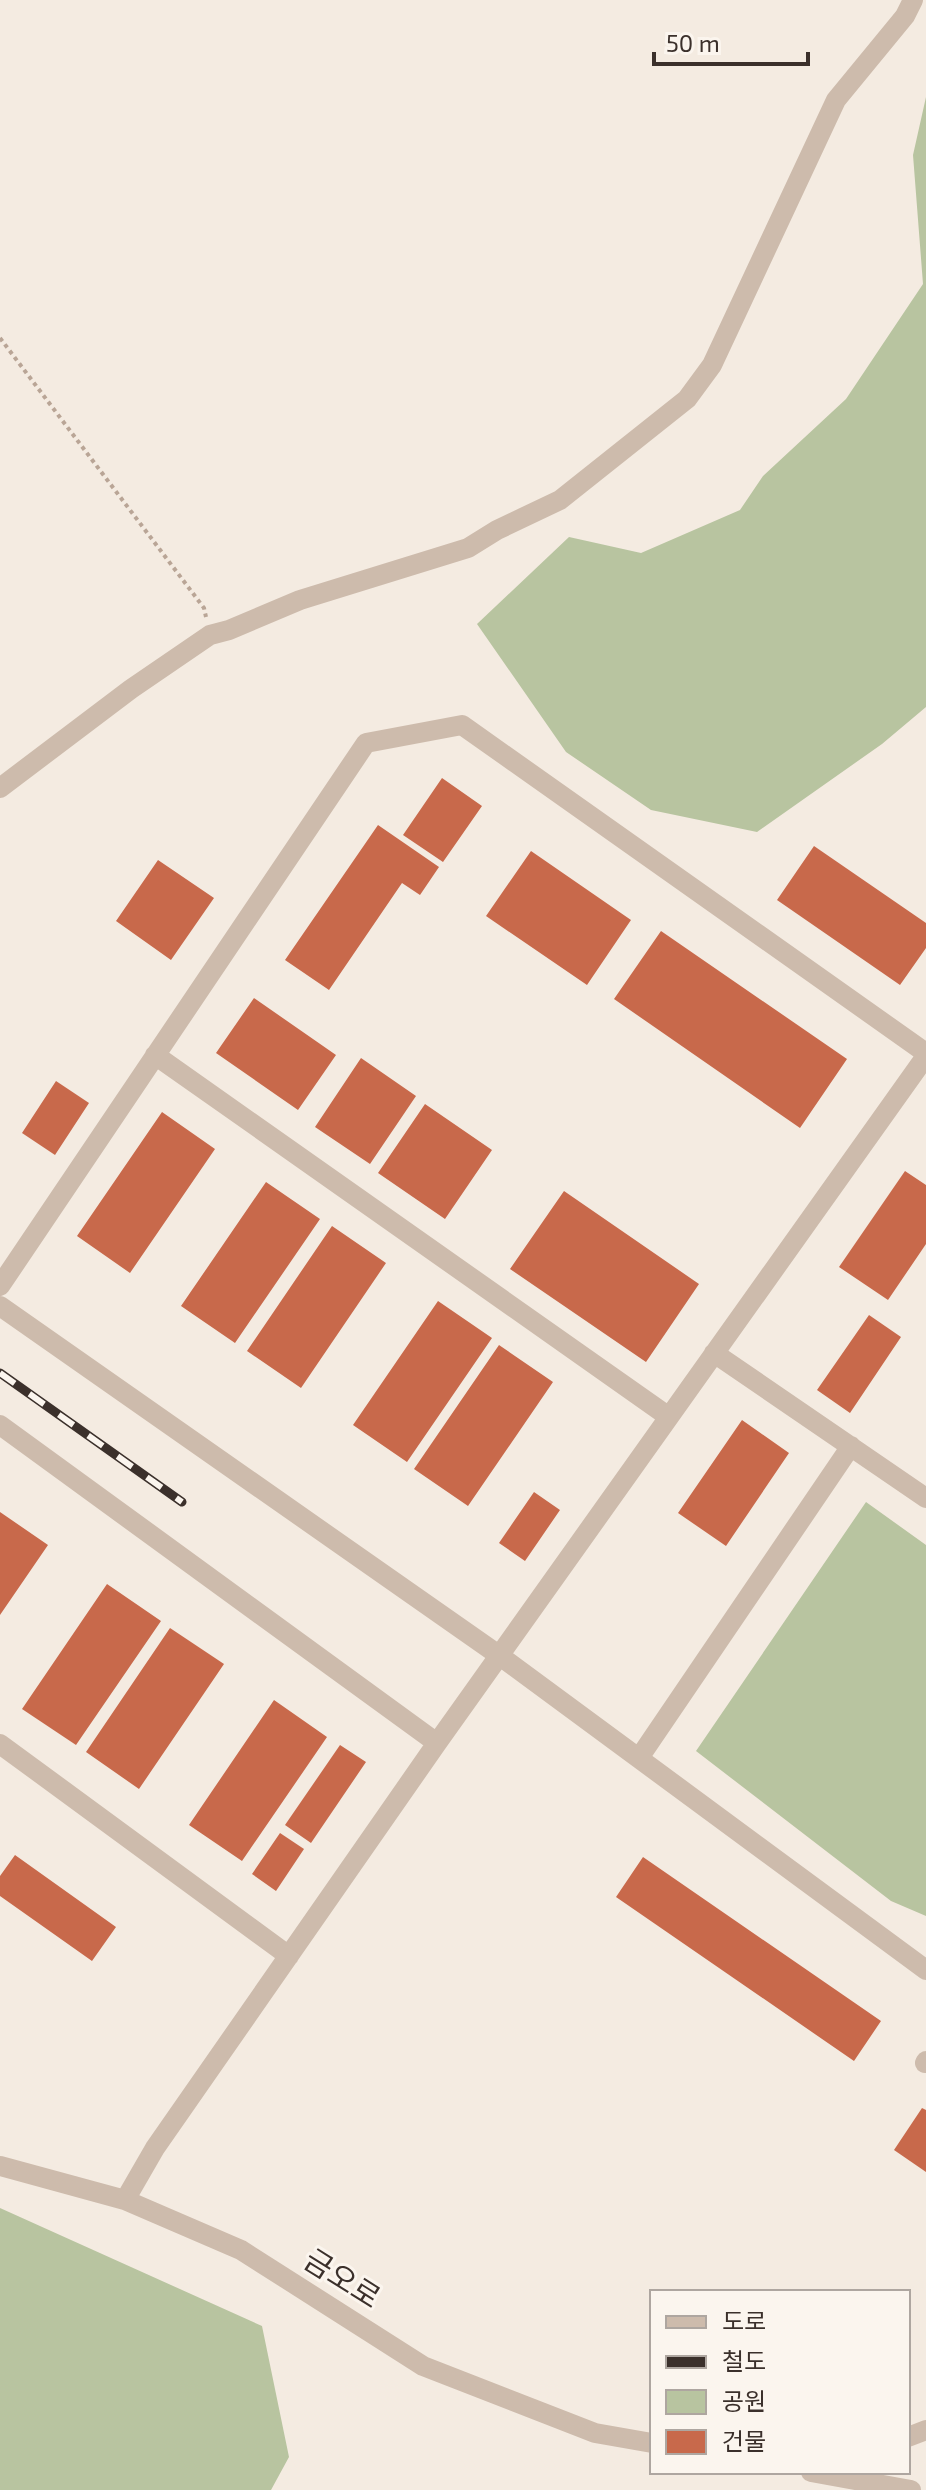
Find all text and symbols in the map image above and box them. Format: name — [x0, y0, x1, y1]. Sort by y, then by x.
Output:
scale bar — [654, 16, 808, 66]
text: 50 m — [666, 28, 720, 57]
street label: 금오로 — [298, 2240, 388, 2315]
legend — [650, 2290, 910, 2474]
text: 도로 — [722, 2306, 766, 2335]
text: 철도 — [722, 2346, 766, 2375]
text: 공원 — [722, 2386, 766, 2415]
text: 건물 — [722, 2426, 766, 2455]

